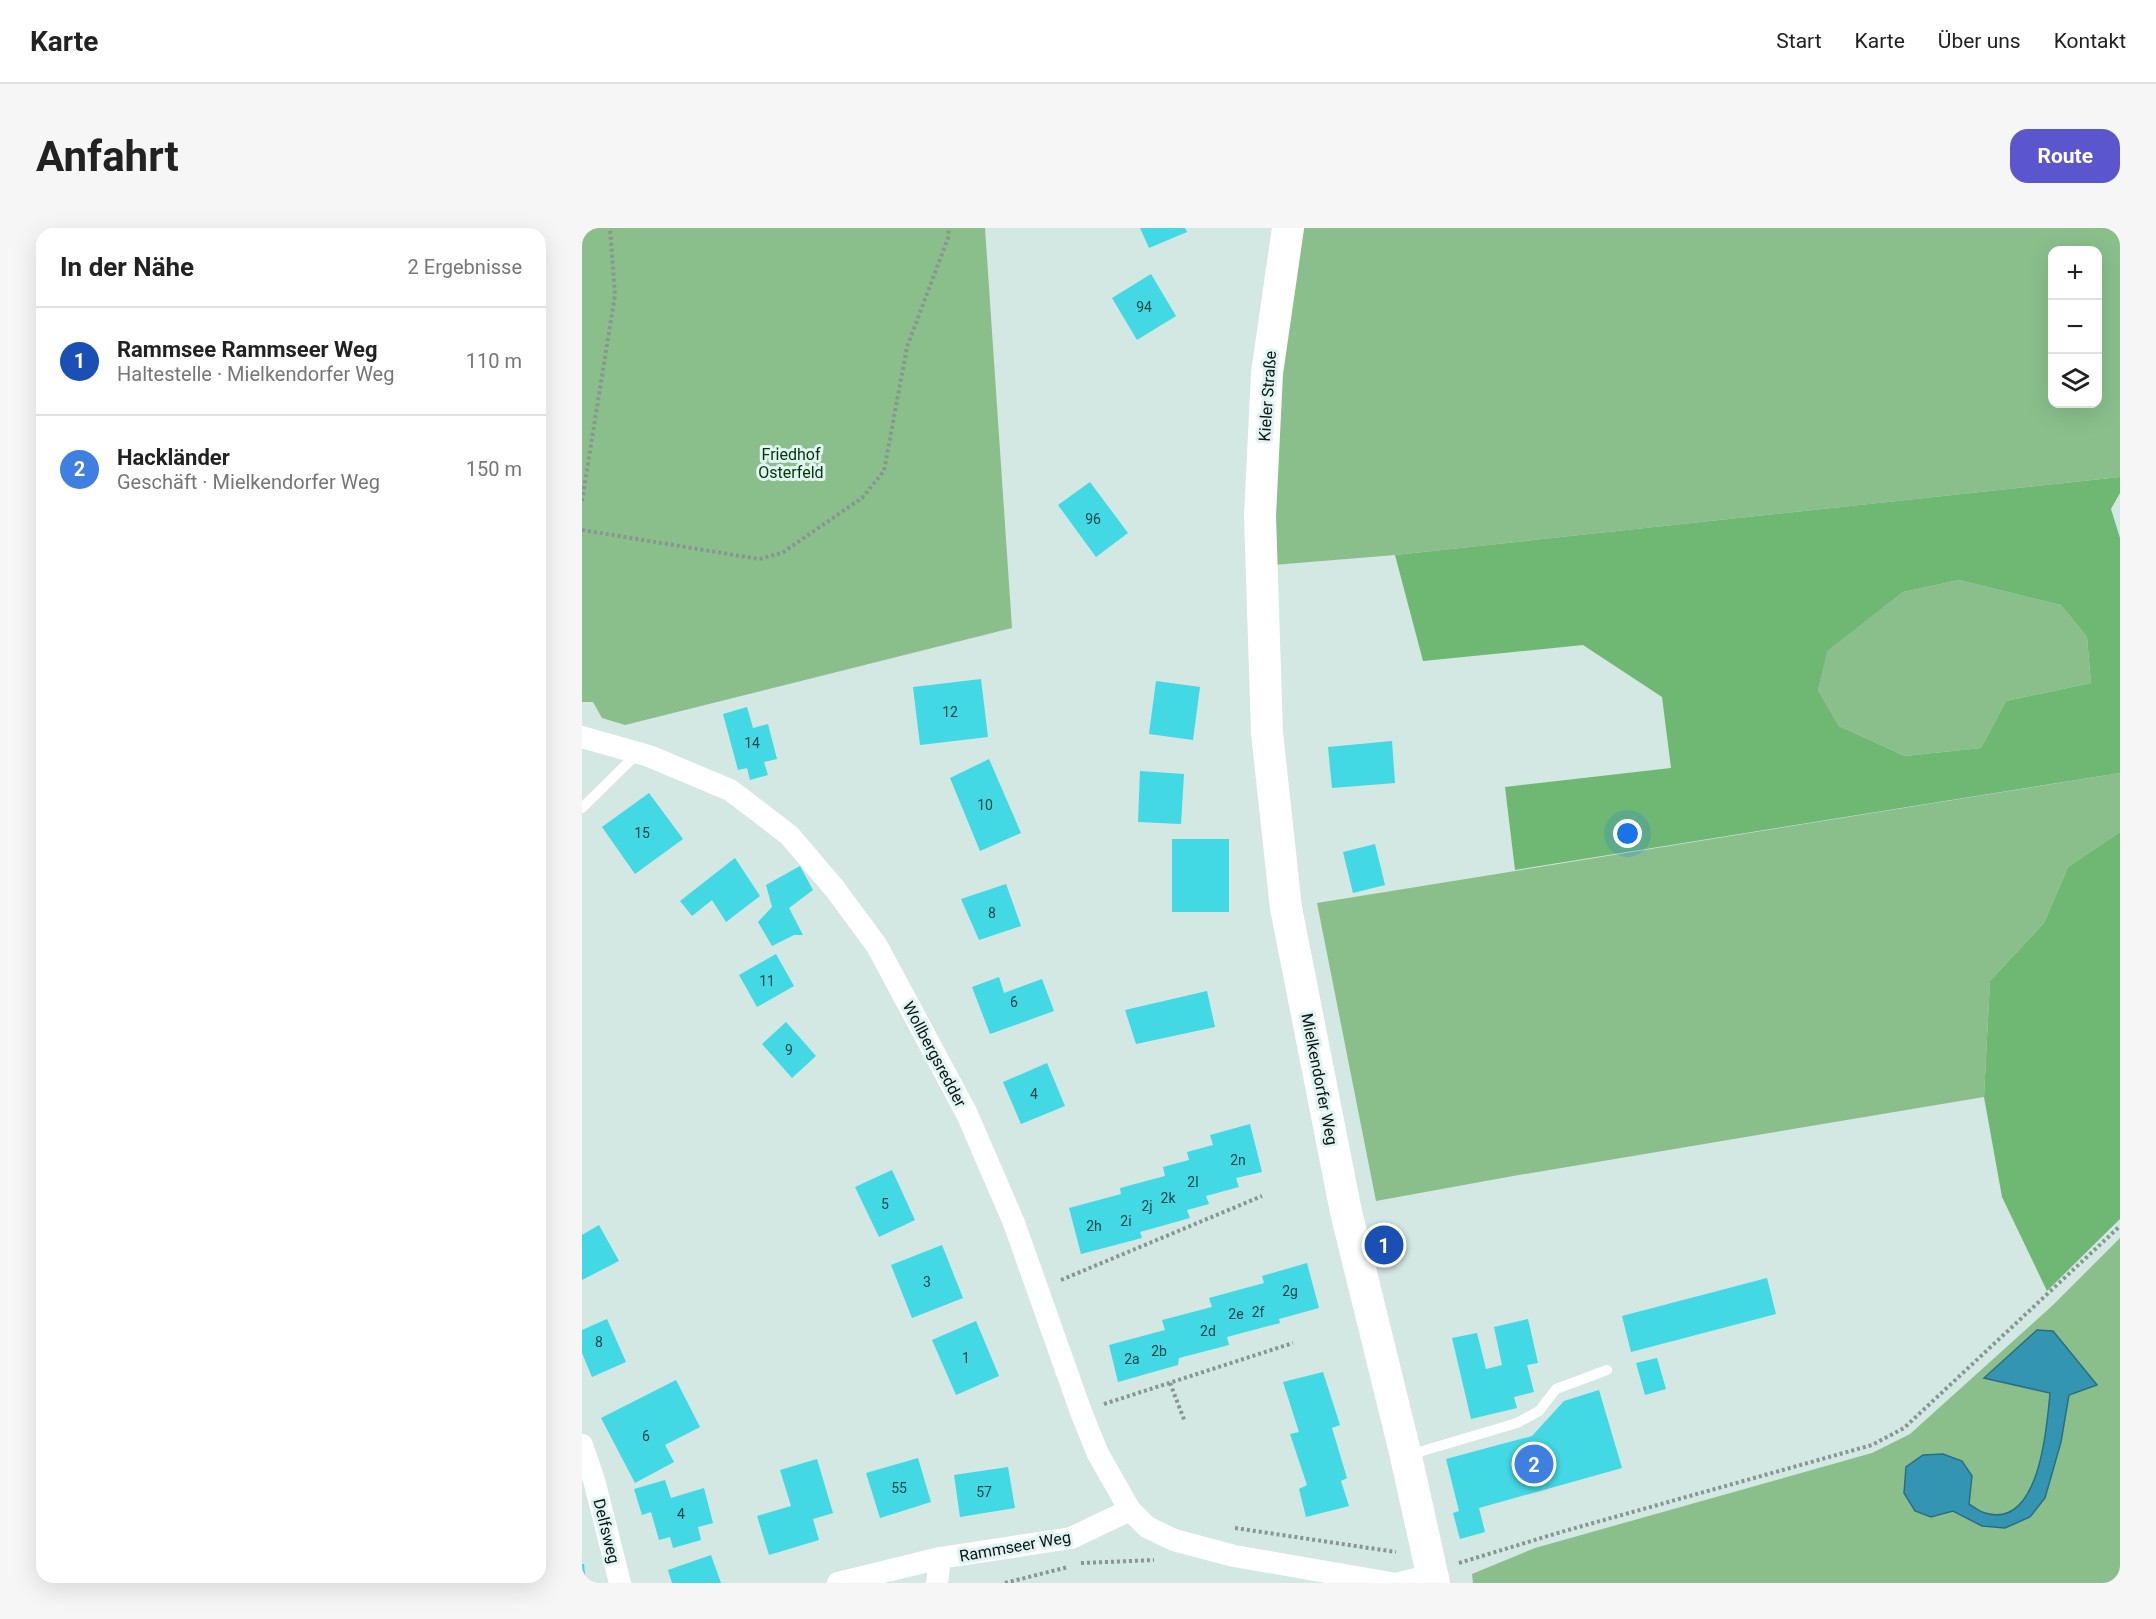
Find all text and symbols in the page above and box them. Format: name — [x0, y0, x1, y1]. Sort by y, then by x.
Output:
text: Karte — [30, 25, 98, 58]
text: Start — [1776, 29, 1822, 53]
text: Karte — [1855, 29, 1905, 53]
text: Über uns — [1938, 29, 2021, 53]
text: Kontakt — [2054, 29, 2126, 53]
button: Route — [2010, 129, 2120, 183]
text: Anfahrt — [36, 132, 179, 181]
map controls — [2048, 246, 2102, 408]
button: + — [2048, 246, 2102, 300]
text: In der Nähe — [60, 252, 194, 282]
text: 2 Ergebnisse — [408, 255, 522, 279]
house number: 94 — [1136, 299, 1152, 315]
button: − — [2048, 300, 2102, 354]
text: Rammsee Rammseer Weg — [117, 337, 377, 362]
text: 1 — [74, 349, 85, 373]
text: 110 m — [466, 349, 522, 373]
street label: Kieler Straße — [1255, 350, 1280, 442]
button: layers — [2048, 354, 2102, 408]
text: Haltestelle · Mielkendorfer Weg — [117, 362, 394, 386]
text: Hackländer — [117, 445, 230, 470]
park label: Friedhof Osterfeld — [758, 445, 824, 482]
text: 2 — [74, 457, 85, 481]
text: 150 m — [466, 457, 522, 481]
text: Geschäft · Mielkendorfer Weg — [117, 470, 380, 494]
house number: 96 — [1085, 511, 1101, 527]
house number: 12 — [942, 704, 958, 720]
house number: 14 — [744, 735, 760, 751]
house number: 10 — [977, 797, 993, 813]
your location — [1613, 819, 1642, 848]
house number: 15 — [634, 825, 650, 841]
house number: 8 — [988, 905, 996, 921]
house number: 11 — [759, 973, 775, 989]
house number: 6 — [1010, 994, 1018, 1010]
street label: Wollbergsredder — [899, 998, 971, 1111]
street label: Mielkendorfer Weg — [1297, 1012, 1342, 1147]
house number: 9 — [785, 1042, 793, 1058]
house number: 4 — [1030, 1086, 1038, 1102]
house number: 2n — [1230, 1152, 1246, 1168]
house number: 2l — [1187, 1174, 1199, 1190]
house number: 2k — [1161, 1190, 1176, 1206]
house number: 5 — [881, 1196, 889, 1212]
house number: 2j — [1141, 1198, 1153, 1214]
house number: 2i — [1120, 1213, 1132, 1229]
house number: 2h — [1086, 1218, 1102, 1234]
pin: 1 — [1364, 1222, 1404, 1268]
house number: 3 — [923, 1274, 931, 1290]
house number: 2g — [1282, 1283, 1298, 1299]
house number: 2f — [1252, 1304, 1264, 1320]
house number: 2e — [1228, 1306, 1244, 1322]
house number: 2d — [1200, 1323, 1216, 1339]
house number: 8 — [595, 1334, 603, 1350]
house number: 2b — [1151, 1343, 1167, 1359]
house number: 1 — [962, 1350, 970, 1366]
house number: 2a — [1124, 1351, 1140, 1367]
house number: 6 — [642, 1428, 650, 1444]
pin: 2 — [1514, 1442, 1554, 1486]
house number: 55 — [891, 1480, 907, 1496]
house number: 57 — [976, 1484, 992, 1500]
street label: Delfsweg — [589, 1497, 624, 1566]
house number: 4 — [677, 1506, 685, 1522]
street label: Rammseer Weg — [958, 1527, 1072, 1566]

